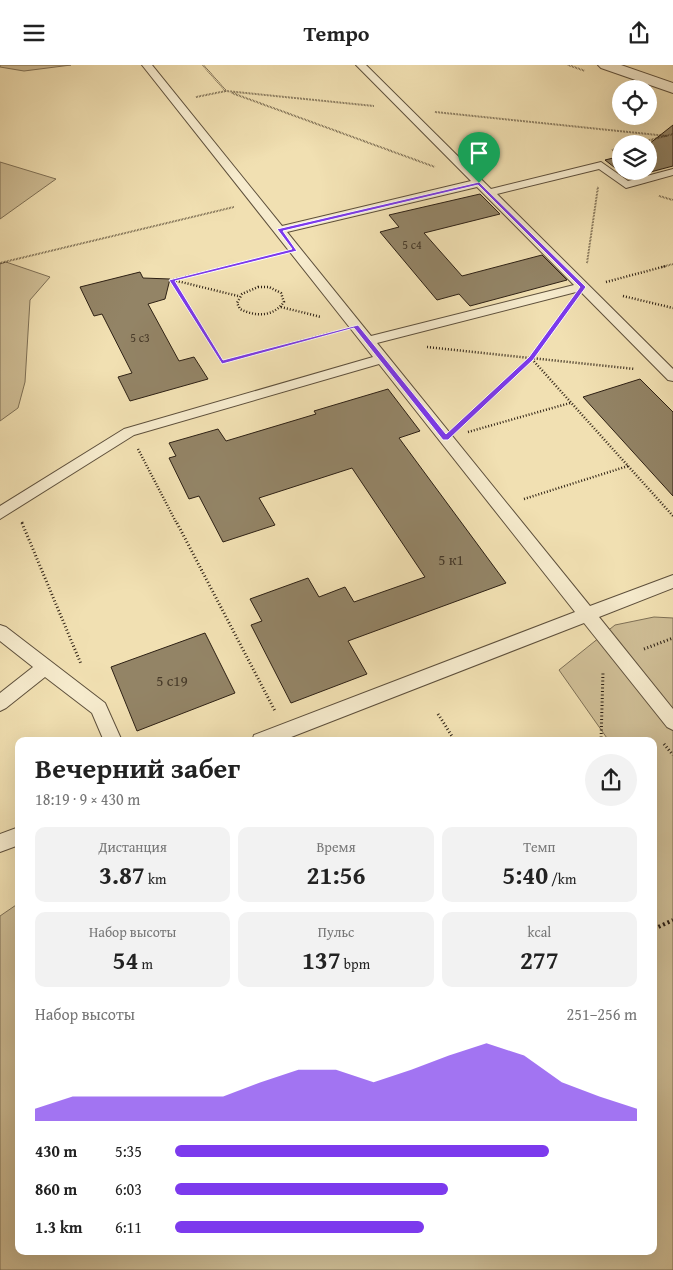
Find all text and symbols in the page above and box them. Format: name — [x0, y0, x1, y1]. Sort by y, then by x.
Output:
text: Tempo — [304, 17, 370, 49]
icon: menu — [20, 19, 48, 47]
icon: share — [625, 19, 653, 47]
map controls — [612, 80, 657, 180]
button: locate — [612, 80, 657, 125]
pin — [458, 132, 500, 183]
button: layers — [612, 135, 657, 180]
icon: arrive — [465, 139, 493, 167]
house number: 5 с4 — [402, 236, 422, 253]
house number: 5 с3 — [130, 329, 150, 346]
house number: 5 к1 — [438, 549, 464, 570]
house number: 5 с19 — [156, 670, 188, 691]
text: Вечерний забег — [35, 747, 240, 788]
button: share — [585, 754, 637, 806]
text: 18:19 · 9 × 430 m — [35, 787, 140, 811]
text: Дистанция — [98, 837, 167, 857]
text: Время — [316, 837, 356, 857]
text: Темп — [523, 837, 555, 857]
text: 3.87 — [99, 857, 145, 893]
text: 21:56 — [307, 857, 365, 893]
text: 5:40 — [502, 857, 548, 893]
text: km — [145, 869, 166, 889]
text: /km — [548, 869, 576, 889]
text: Набор высоты — [89, 922, 176, 942]
text: Пульс — [318, 922, 354, 942]
text: kcal — [527, 922, 551, 942]
text: 54 — [112, 942, 138, 978]
text: 137 — [302, 942, 341, 978]
text: 277 — [520, 942, 559, 978]
text: m — [138, 954, 153, 974]
text: bpm — [341, 954, 370, 974]
text: Набор высоты — [35, 1002, 135, 1026]
text: 251–256 m — [567, 1002, 637, 1026]
text: 430 m — [35, 1139, 77, 1163]
text: 5:35 — [115, 1139, 142, 1163]
text: 860 m — [35, 1177, 77, 1201]
text: 6:03 — [115, 1177, 142, 1201]
text: 1.3 km — [35, 1215, 82, 1239]
text: 6:11 — [115, 1215, 142, 1239]

